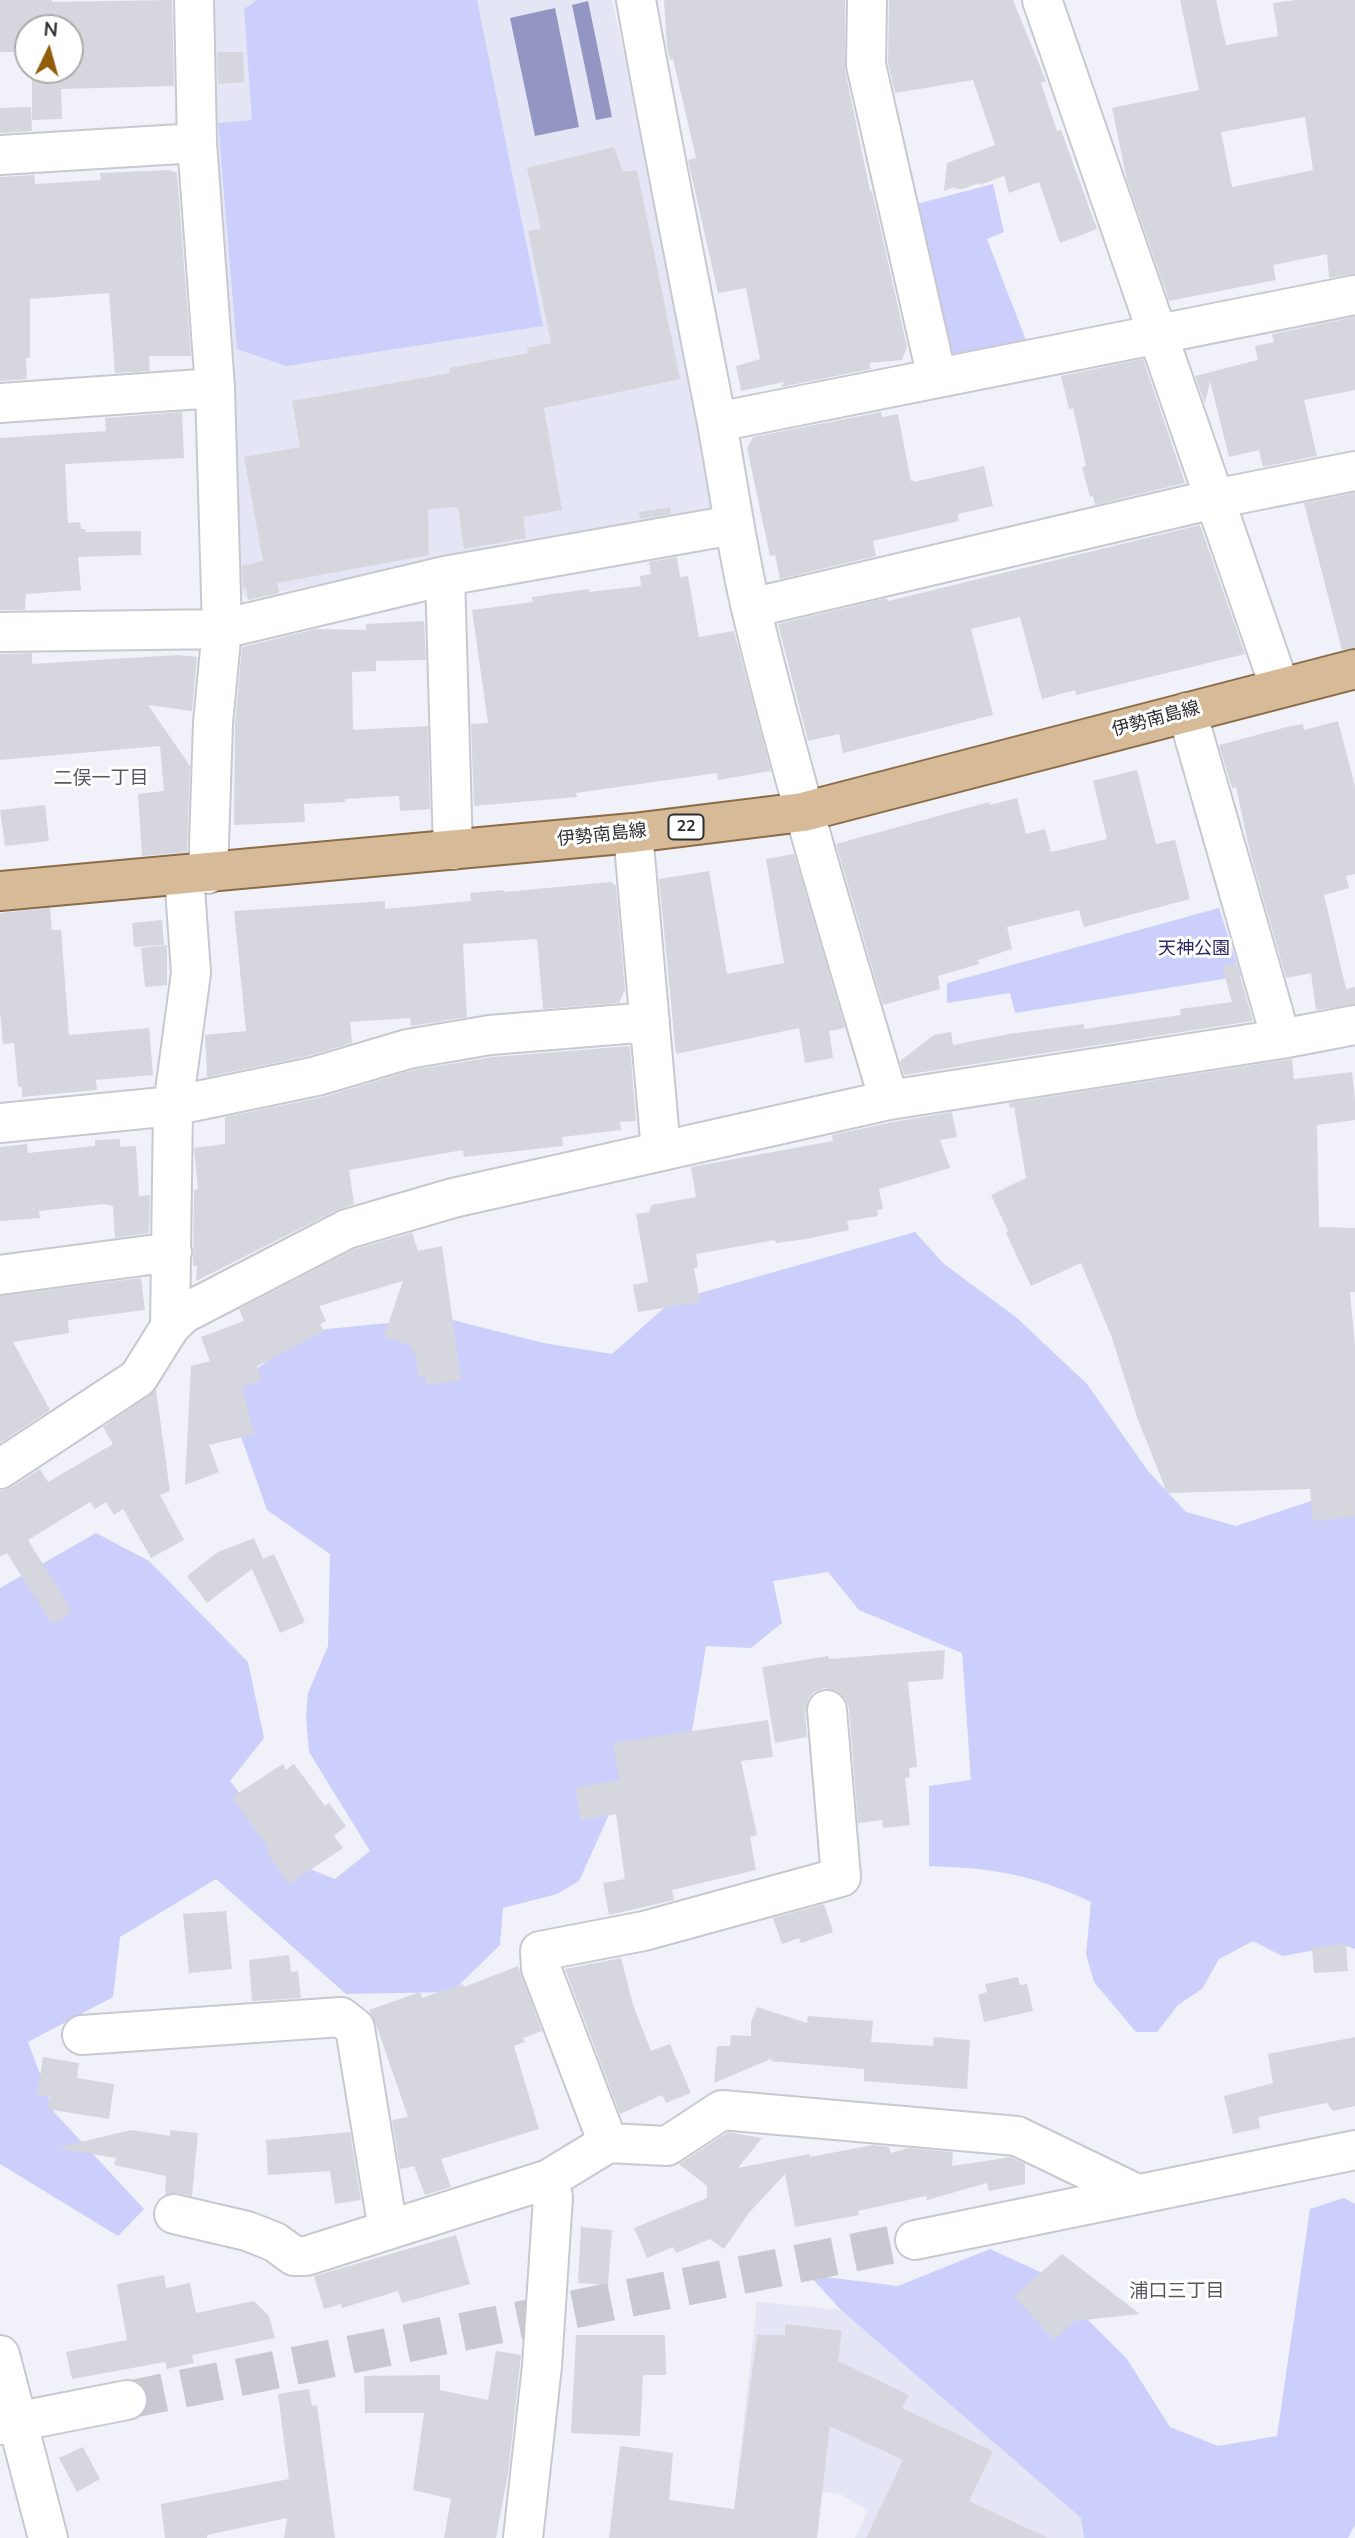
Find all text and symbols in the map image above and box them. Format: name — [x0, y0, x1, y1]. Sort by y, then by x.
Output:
north arrow — [14, 14, 84, 84]
text: N — [42, 17, 59, 44]
street label: 伊勢南島線 — [1110, 698, 1202, 742]
district label: 二俣一丁目 — [54, 768, 148, 790]
road number: 22 — [668, 814, 704, 840]
street label: 伊勢南島線 — [556, 821, 648, 851]
park label: 天神公園 — [1158, 939, 1230, 961]
district label: 浦口三丁目 — [1130, 2281, 1224, 2303]

